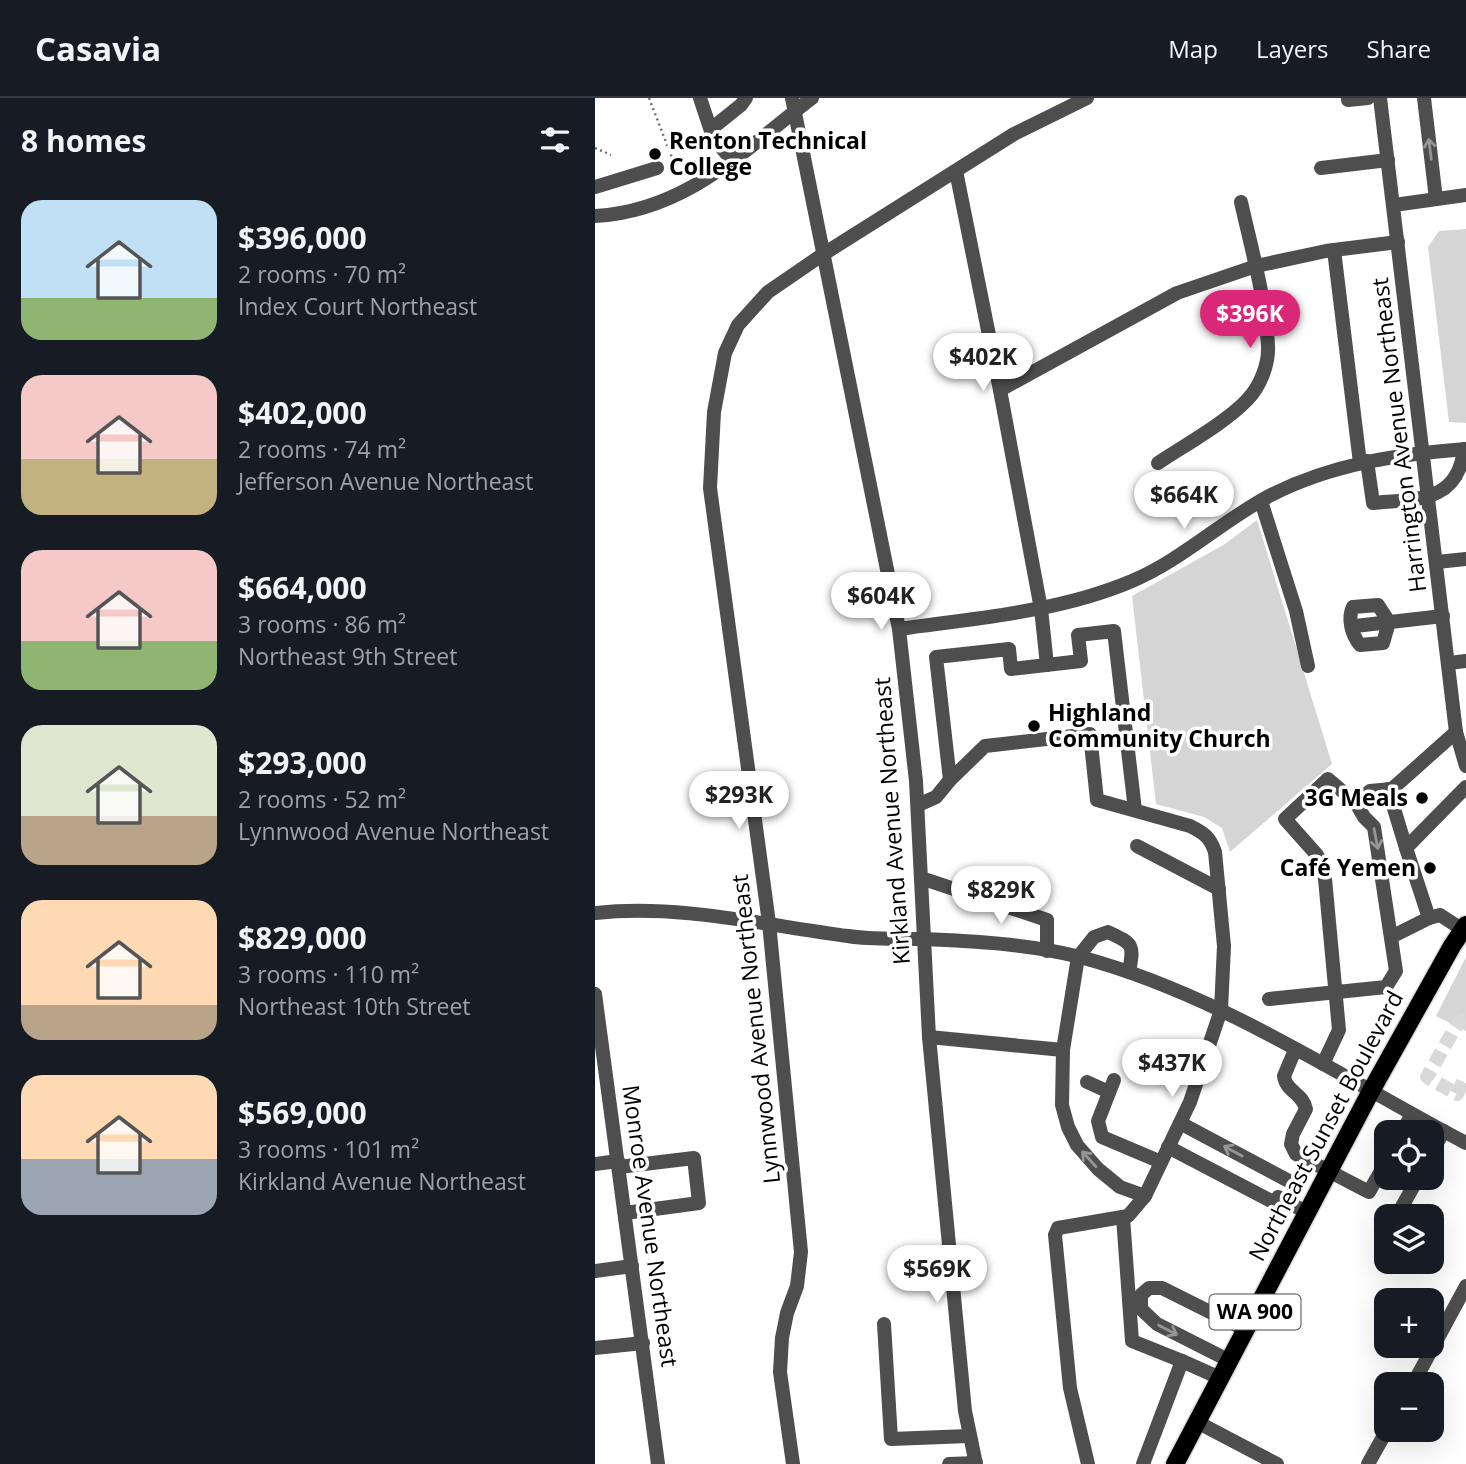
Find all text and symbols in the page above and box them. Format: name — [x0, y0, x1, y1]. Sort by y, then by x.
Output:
text: Casavia — [35, 26, 161, 71]
text: Map — [1168, 32, 1218, 65]
text: Layers — [1256, 32, 1329, 65]
text: Share — [1367, 32, 1431, 65]
text: 8 homes — [21, 120, 146, 161]
icon: filters — [536, 121, 574, 159]
place label: Renton Technical College — [669, 124, 867, 182]
one-way arrow — [1423, 138, 1436, 160]
marker: Renton Technical College — [647, 146, 663, 162]
text: $396,000 — [238, 217, 367, 258]
icon: home — [77, 228, 161, 312]
text: 2 rooms · 70 m² — [238, 258, 406, 290]
street label: Harrington Avenue Northeast — [1363, 276, 1433, 594]
text: Index Court Northeast — [238, 290, 477, 322]
pin: $396K — [1201, 290, 1299, 350]
text: $396K — [1216, 297, 1284, 329]
pin: $402K — [934, 334, 1032, 393]
text: $402K — [949, 340, 1017, 372]
text: $402,000 — [238, 392, 367, 433]
icon: home — [77, 403, 161, 487]
text: 2 rooms · 74 m² — [238, 433, 406, 465]
text: Jefferson Avenue Northeast — [238, 465, 534, 497]
pin: $664K — [1135, 472, 1233, 531]
text: $664K — [1150, 478, 1218, 510]
text: $664,000 — [238, 567, 367, 608]
pin: $604K — [832, 573, 930, 632]
icon: home — [77, 578, 161, 662]
text: $604K — [847, 579, 915, 611]
text: 3 rooms · 86 m² — [238, 608, 406, 640]
text: Northeast 9th Street — [238, 640, 457, 672]
street label: Kirkland Avenue Northeast — [865, 676, 917, 966]
place label: Highland Community Church — [1048, 696, 1271, 754]
marker: Highland Community Church — [1026, 718, 1042, 734]
text: $293,000 — [238, 742, 367, 783]
icon: home — [77, 753, 161, 837]
pin: $293K — [690, 772, 788, 831]
text: $293K — [705, 778, 773, 810]
place label: 3G Meals — [1305, 781, 1408, 813]
text: 2 rooms · 52 m² — [238, 783, 406, 815]
marker: 3G Meals — [1414, 790, 1430, 806]
text: Lynnwood Avenue Northeast — [238, 815, 549, 847]
one-way arrow — [1370, 827, 1383, 850]
place label: Café Yemen — [1280, 851, 1416, 883]
marker: Café Yemen — [1422, 860, 1438, 876]
pin: $829K — [952, 866, 1050, 926]
street label: Lynnwood Avenue Northeast — [723, 873, 787, 1185]
text: $829K — [967, 873, 1035, 905]
text: $829,000 — [238, 917, 367, 958]
icon: home — [77, 928, 161, 1012]
text: 3 rooms · 110 m² — [238, 958, 419, 990]
street label: Northeast Sunset Boulevard — [1240, 985, 1410, 1266]
text: Northeast 10th Street — [238, 990, 471, 1022]
pin: $437K — [1123, 1040, 1221, 1099]
text: $437K — [1138, 1046, 1206, 1078]
street label: Monroe Avenue Northeast — [615, 1083, 687, 1369]
text: $569,000 — [238, 1092, 367, 1133]
icon: home — [77, 1103, 161, 1187]
map controls — [1374, 1120, 1444, 1442]
button: locate — [1374, 1120, 1444, 1190]
text: 3 rooms · 101 m² — [238, 1133, 419, 1165]
one-way arrow — [1223, 1144, 1244, 1158]
one-way arrow — [1081, 1150, 1097, 1168]
text: Kirkland Avenue Northeast — [238, 1165, 526, 1197]
button: layers — [1374, 1204, 1444, 1274]
pin: $569K — [888, 1246, 986, 1305]
text: $569K — [903, 1252, 971, 1284]
button: + — [1374, 1288, 1444, 1358]
road number: WA 900 — [1209, 1294, 1301, 1330]
one-way arrow — [1157, 1323, 1178, 1337]
button: − — [1374, 1372, 1444, 1442]

